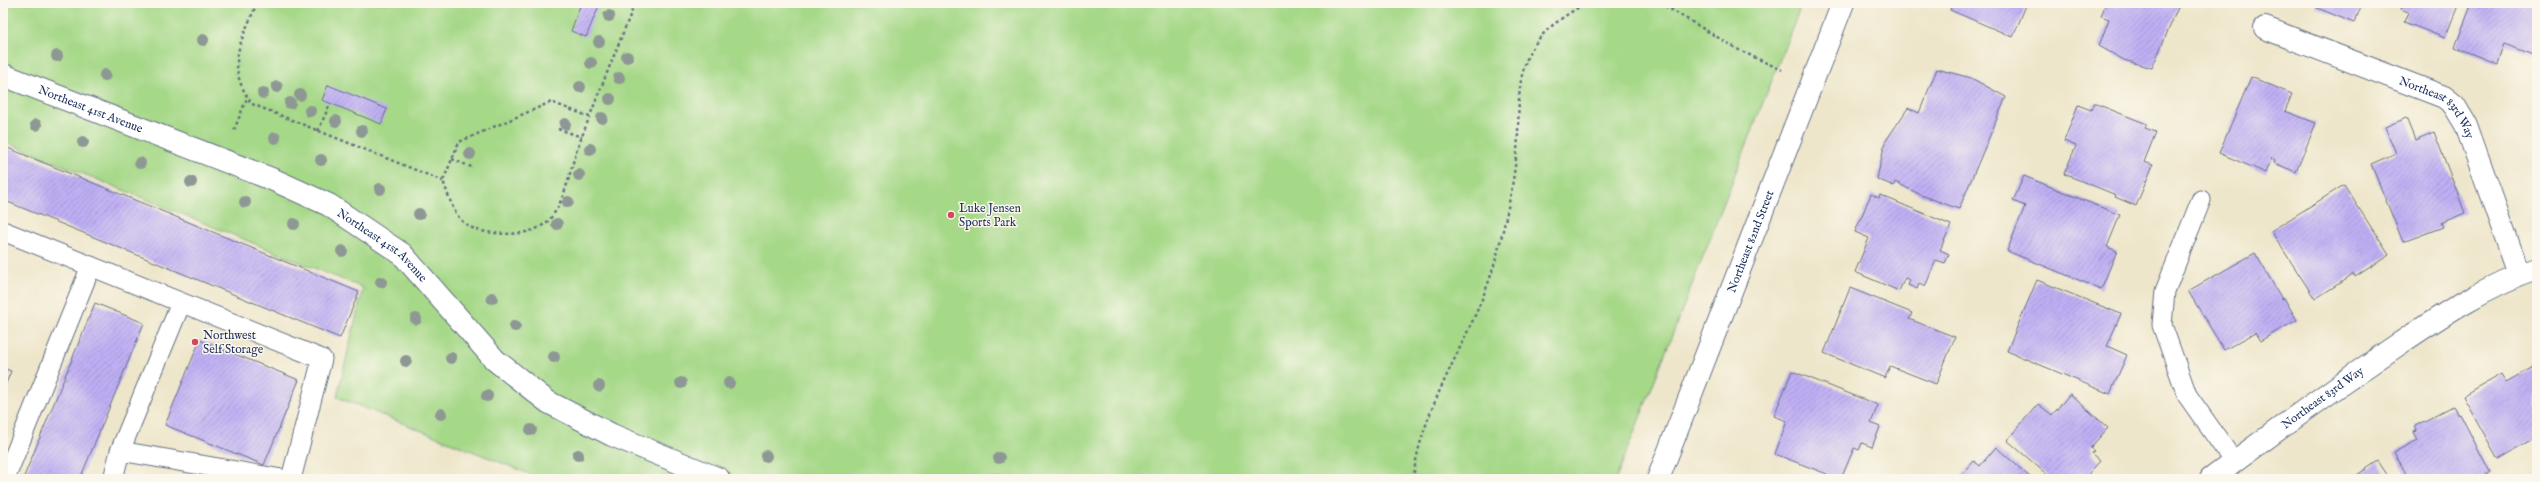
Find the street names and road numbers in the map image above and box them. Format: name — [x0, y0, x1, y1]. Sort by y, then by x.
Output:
street label: Northeast 83rd Way — [2397, 73, 2478, 141]
street label: Northeast 41st Avenue — [36, 82, 146, 136]
street label: Northeast 82nd Street — [1724, 188, 1777, 295]
street label: Northeast 41st Avenue — [334, 205, 431, 285]
street label: Northeast 83rd Way — [2278, 363, 2366, 432]

